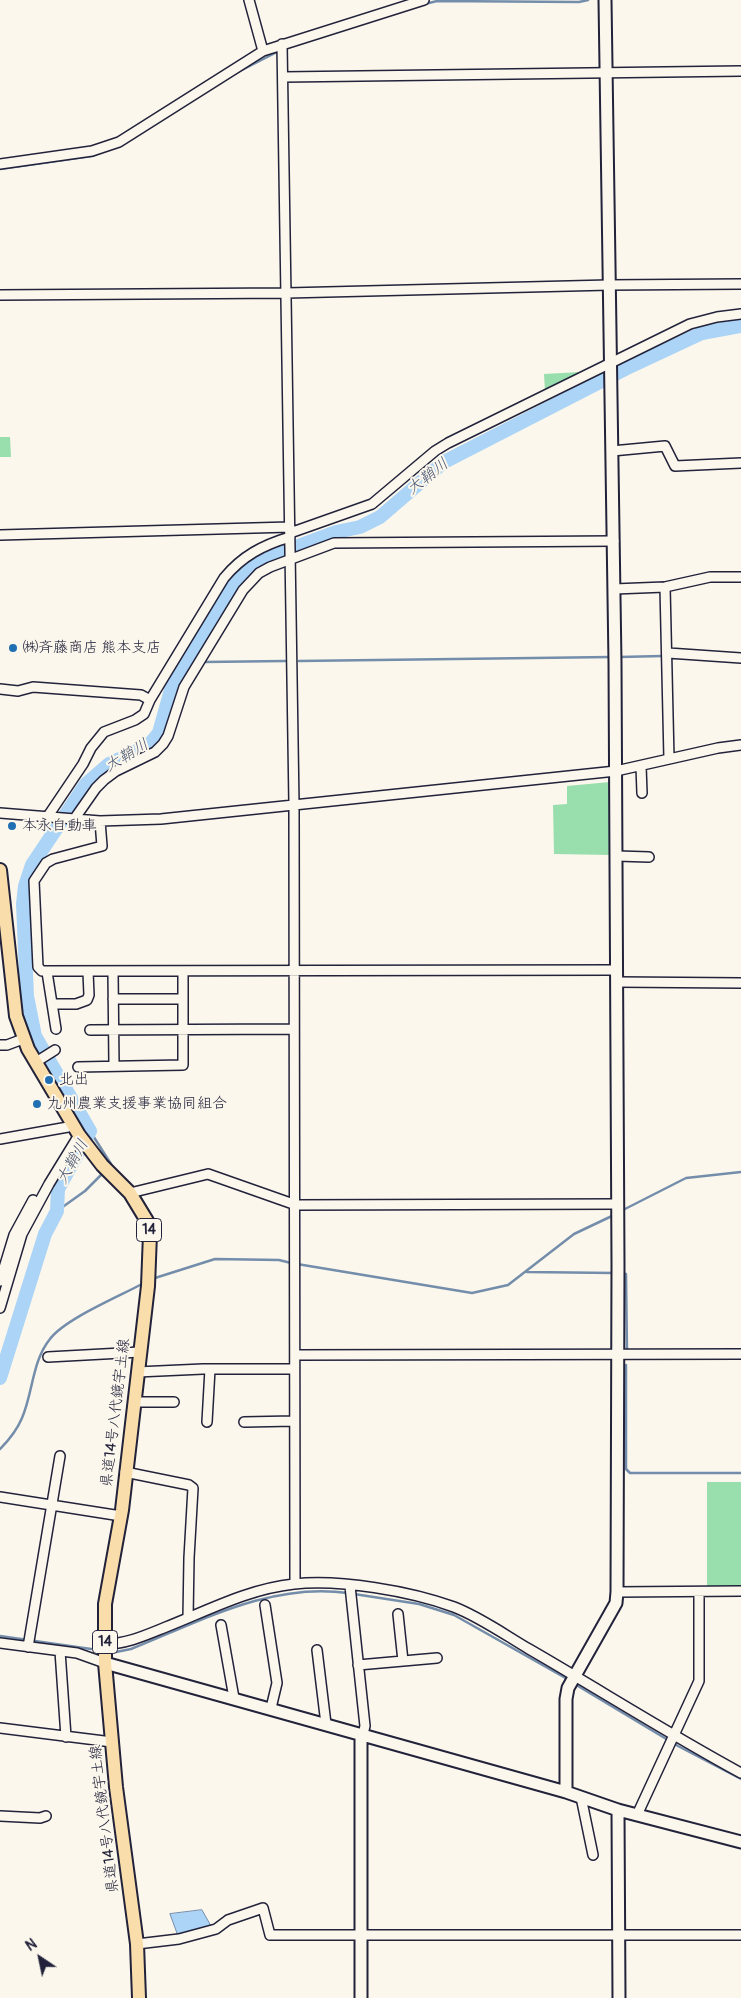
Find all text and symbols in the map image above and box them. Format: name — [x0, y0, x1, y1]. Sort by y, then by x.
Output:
water label: 大鞘川 — [403, 455, 453, 499]
place label: ㈱斉藤商店 熊本支店 — [23, 639, 161, 657]
marker: ㈱斉藤商店 熊本支店 — [7, 642, 19, 654]
water label: 大鞘川 — [101, 735, 153, 777]
place label: 本永自動車 — [22, 817, 97, 835]
marker: 本永自動車 — [6, 820, 18, 832]
place label: 北出 — [59, 1071, 89, 1089]
marker: 北出 — [43, 1074, 55, 1086]
place label: 九州農業支援事業協同組合 — [47, 1095, 227, 1113]
marker: 九州農業支援事業協同組合 — [31, 1098, 43, 1110]
water label: 大鞘川 — [53, 1136, 93, 1188]
road number: 14 — [136, 1218, 162, 1242]
street label: 県道14号八代鏡宇土線 — [98, 1338, 134, 1488]
road number: 14 — [92, 1630, 118, 1654]
street label: 県道14号八代鏡宇土線 — [87, 1744, 123, 1894]
north arrow — [15, 1933, 65, 1983]
text: N — [23, 1935, 40, 1955]

